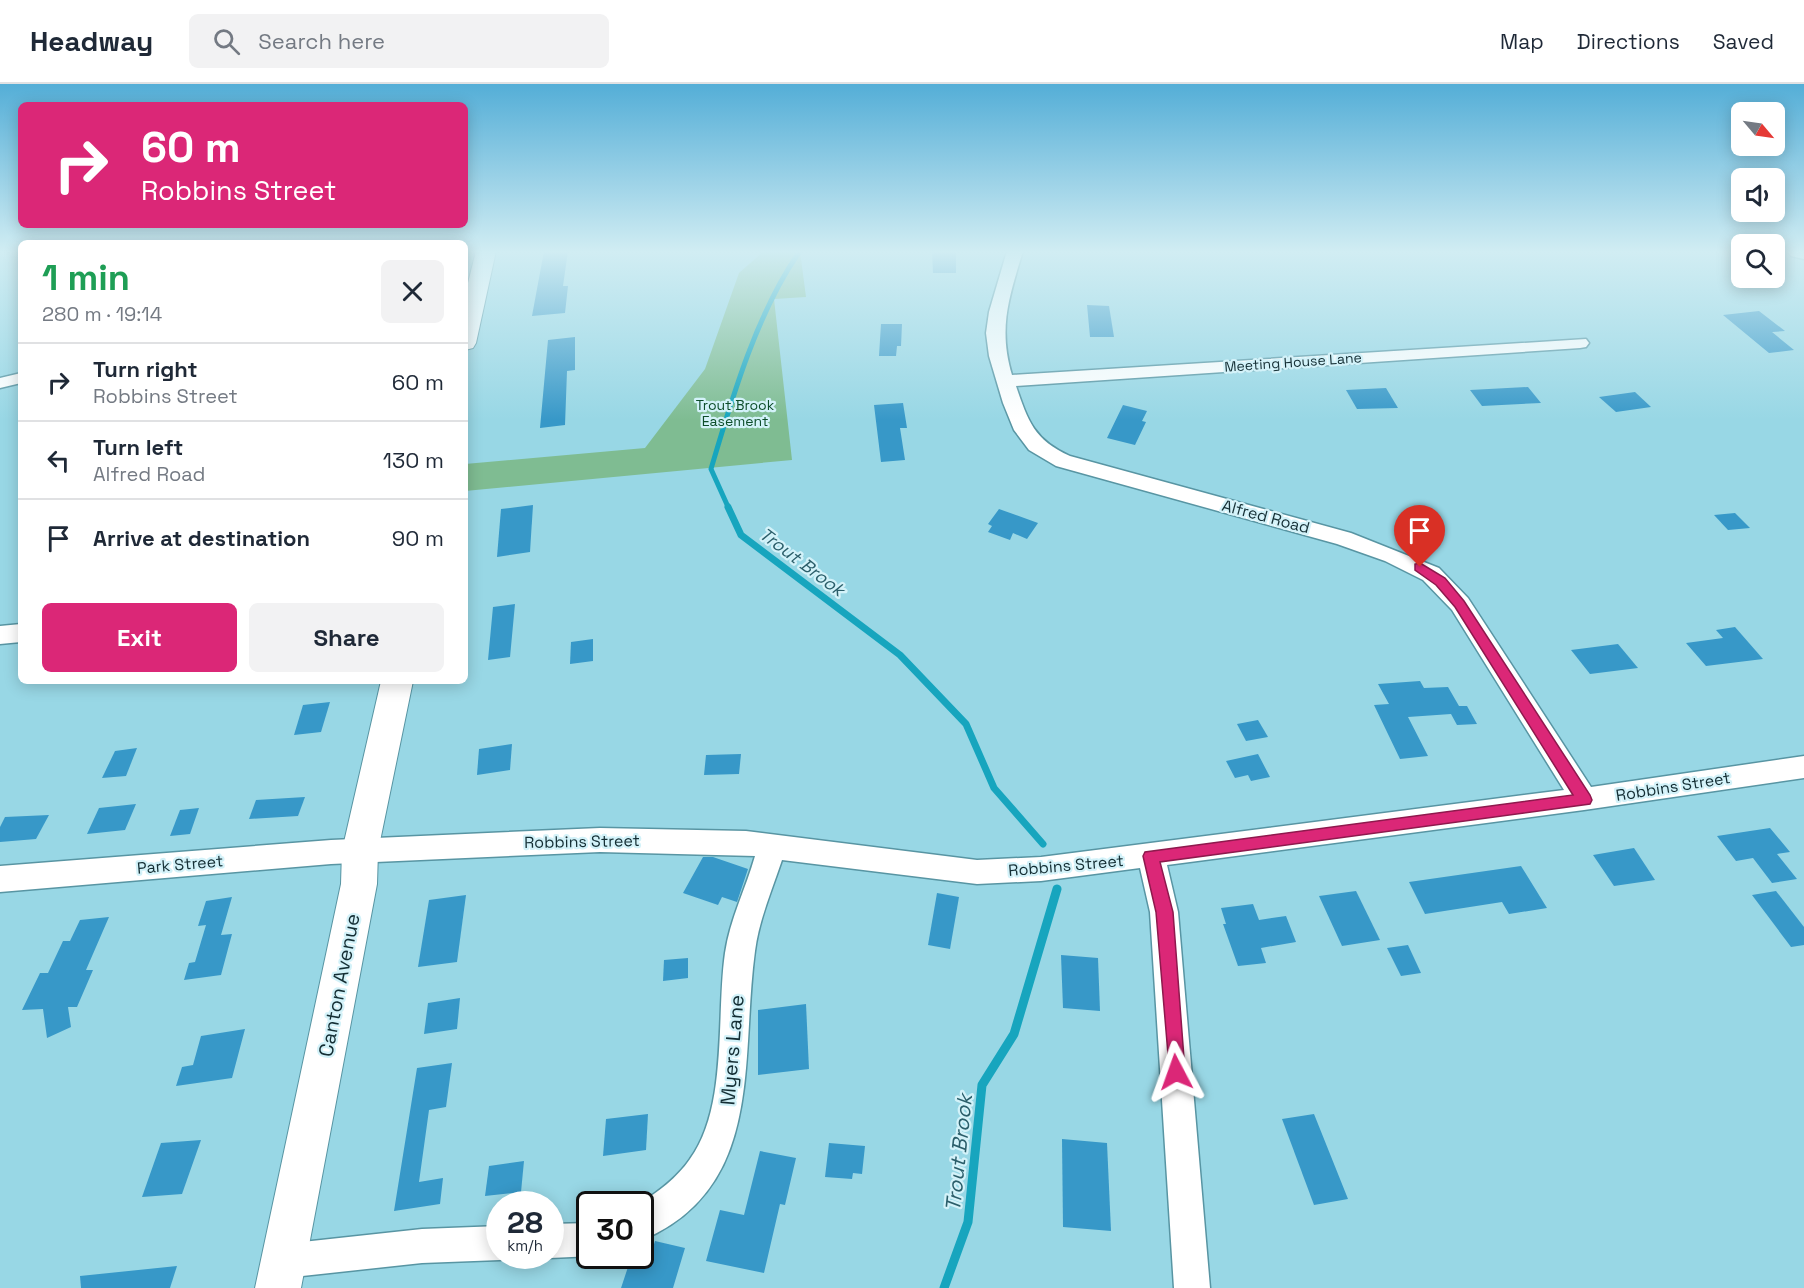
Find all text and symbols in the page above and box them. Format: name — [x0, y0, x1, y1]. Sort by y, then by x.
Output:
search box — [189, 14, 609, 68]
text: Headway — [30, 23, 153, 59]
icon: search — [210, 25, 243, 58]
text: Search here — [258, 27, 385, 55]
text: Map — [1500, 28, 1544, 55]
text: Directions — [1577, 28, 1680, 55]
text: Saved — [1713, 28, 1774, 55]
north arrow — [1731, 102, 1785, 156]
map controls — [1731, 102, 1785, 288]
text: 60 m — [141, 121, 241, 174]
icon: right — [42, 126, 120, 204]
button: sound — [1731, 168, 1785, 222]
text: Robbins Street — [141, 173, 336, 208]
button: search — [1731, 234, 1785, 288]
text: 1 min — [42, 255, 130, 301]
button: close — [381, 260, 444, 323]
text: 280 m · 19:14 — [42, 301, 162, 327]
street label: Meeting House Lane — [1224, 348, 1362, 376]
text: Turn right — [93, 355, 198, 383]
icon: right — [42, 366, 75, 399]
text: 60 m — [392, 368, 444, 396]
text: Robbins Street — [93, 383, 238, 409]
park label: Trout Brook Easement — [696, 396, 775, 430]
text: Turn left — [93, 433, 183, 461]
icon: left — [42, 444, 75, 477]
text: 130 m — [383, 446, 444, 474]
text: Alfred Road — [93, 461, 205, 487]
street label: Alfred Road — [1220, 495, 1312, 538]
pin — [1394, 505, 1445, 567]
icon: arrive — [1403, 514, 1436, 547]
icon: arrive — [42, 522, 75, 555]
water label: Trout Brook — [755, 522, 851, 603]
text: Arrive at destination — [93, 524, 310, 552]
text: 90 m — [392, 524, 444, 552]
button: Exit — [42, 603, 237, 672]
button: Share — [249, 603, 444, 672]
street label: Robbins Street — [1614, 767, 1732, 806]
street label: Robbins Street — [524, 830, 640, 853]
street label: Park Street — [136, 850, 224, 879]
street label: Robbins Street — [1007, 850, 1125, 881]
street label: Canton Avenue — [312, 911, 366, 1059]
street label: Myers Lane — [714, 994, 750, 1106]
position arrow — [1144, 1040, 1208, 1104]
water label: Trout Brook — [939, 1090, 978, 1213]
speed limit sign: 30 — [576, 1191, 654, 1269]
text: 28 — [507, 1203, 543, 1242]
text: km/h — [507, 1236, 543, 1255]

